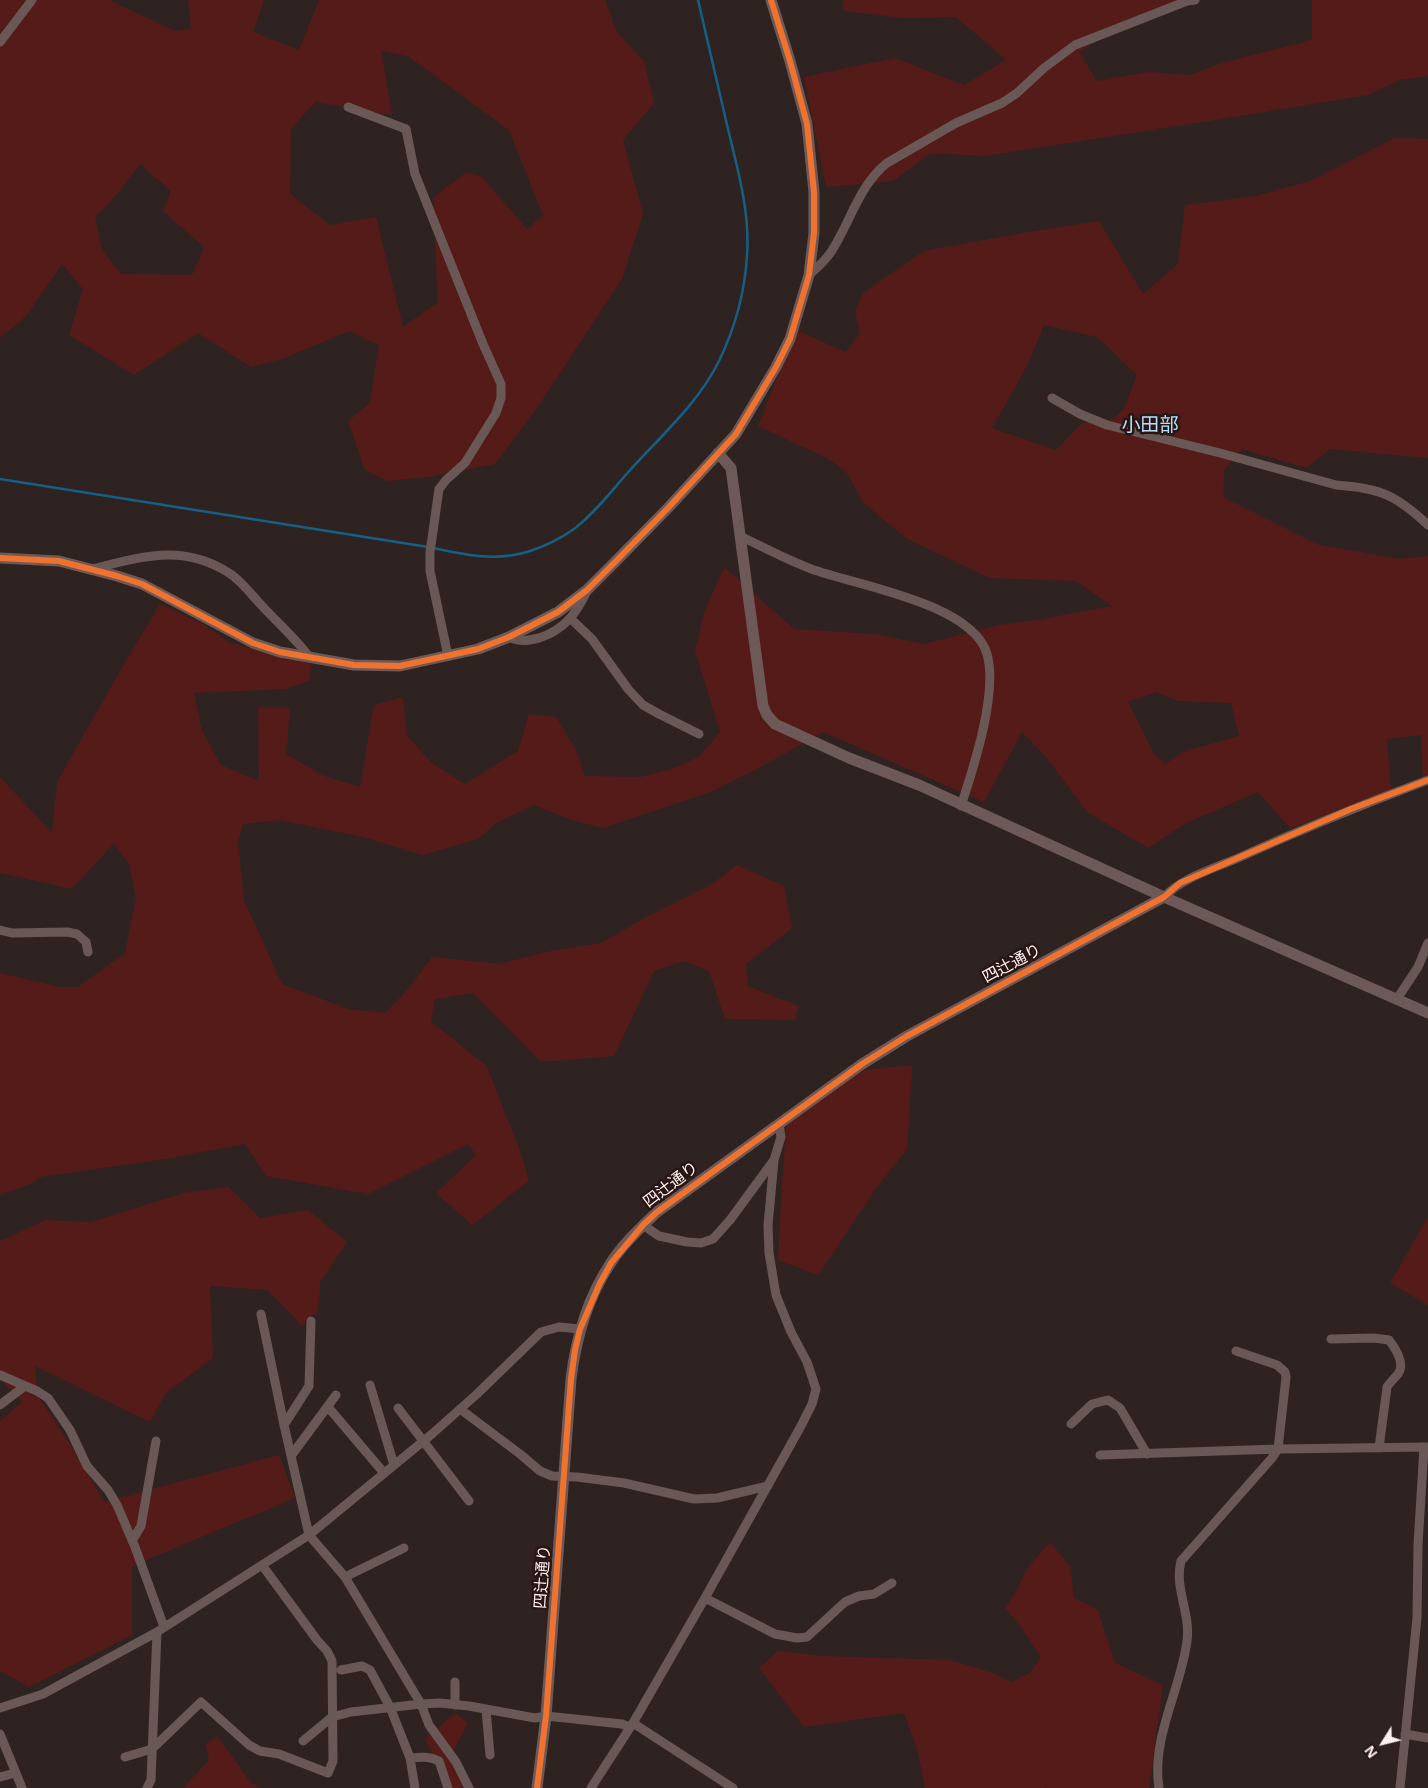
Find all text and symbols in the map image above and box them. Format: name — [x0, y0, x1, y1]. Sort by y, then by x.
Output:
district label: 小田部 — [1122, 415, 1178, 437]
street label: 四辻通り — [979, 941, 1045, 987]
street label: 四辻通り — [640, 1158, 702, 1212]
street label: 四辻通り — [531, 1544, 555, 1610]
north arrow — [1358, 1718, 1408, 1768]
text: N — [1359, 1742, 1381, 1762]

